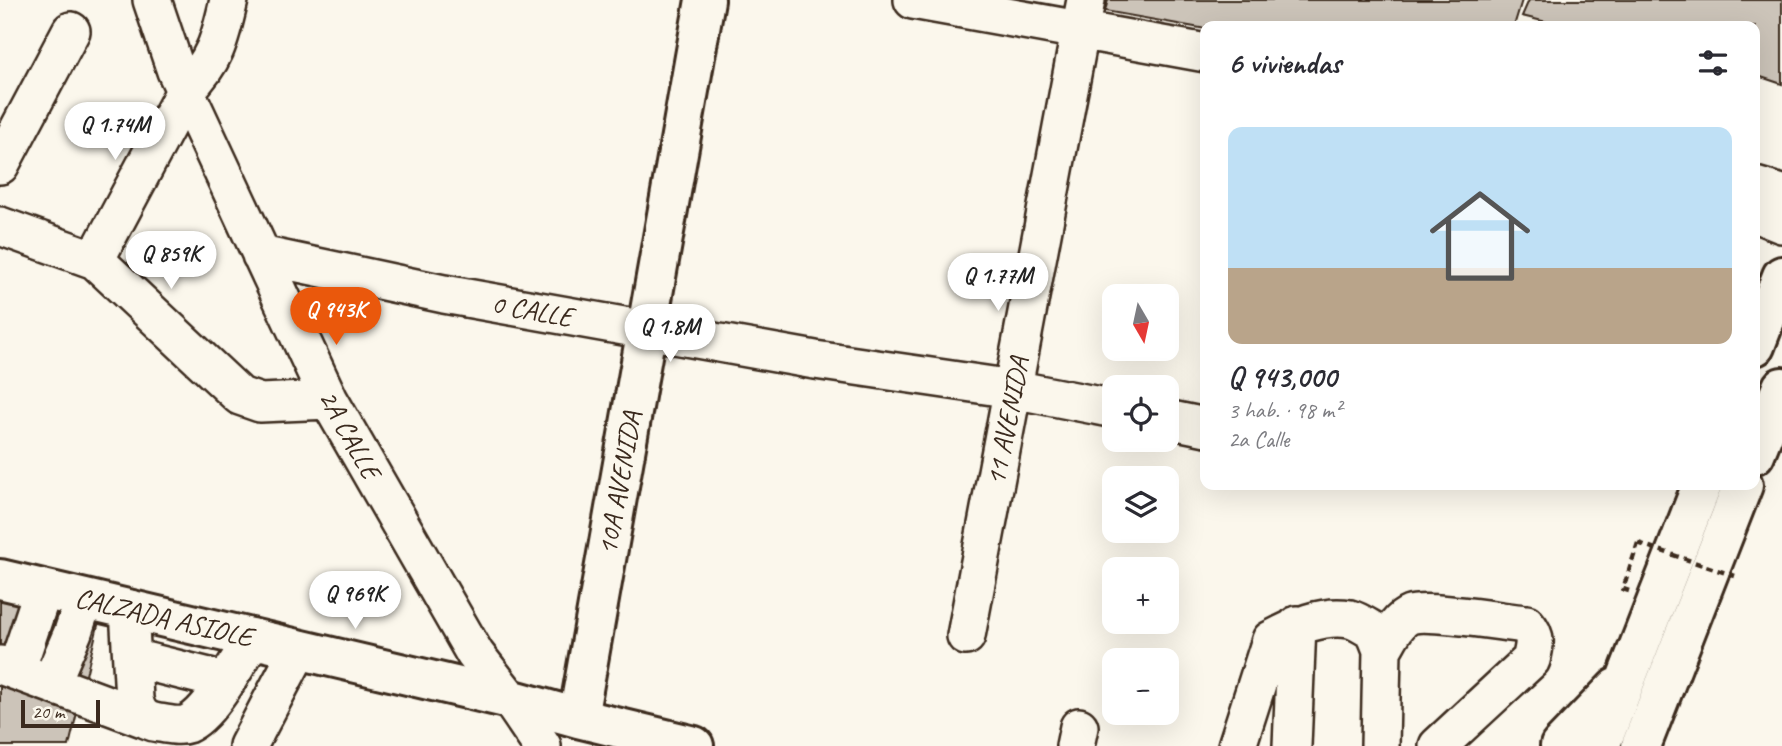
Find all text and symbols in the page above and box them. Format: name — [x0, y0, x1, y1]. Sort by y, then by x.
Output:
text: 6 viviendas — [1228, 44, 1341, 82]
icon: filters — [1694, 44, 1732, 82]
pin: Q 1.74M — [50, 102, 180, 162]
text: Q 1.74M — [80, 110, 150, 139]
icon: home — [1417, 173, 1543, 299]
pin: Q 859K — [114, 232, 228, 291]
text: Q 859K — [142, 239, 200, 268]
pin: Q 1.77M — [933, 254, 1063, 313]
text: Q 1.77M — [963, 261, 1033, 290]
north arrow — [1102, 284, 1180, 360]
map controls — [1102, 284, 1179, 725]
street label: 0 CALLE — [489, 286, 579, 335]
pin: Q 943K — [279, 288, 393, 347]
text: Q 943K — [306, 295, 366, 324]
pin: Q 1.8M — [613, 304, 727, 364]
text: Q 1.8M — [641, 312, 699, 341]
street label: 11 AVENIDA — [977, 352, 1037, 488]
text: Q 943,000 — [1228, 358, 1337, 396]
button: locate — [1102, 375, 1179, 452]
street label: 2A CALLE — [311, 383, 391, 488]
text: 3 hab. · 98 m² — [1228, 396, 1341, 425]
street label: 10A AVENIDA — [589, 408, 649, 557]
text: 2a Calle — [1228, 425, 1289, 454]
button: layers — [1102, 466, 1179, 543]
button: + — [1102, 557, 1179, 634]
pin: Q 969K — [298, 572, 412, 631]
text: Q 969K — [325, 579, 385, 608]
street label: CALZADA ASIOLE — [72, 580, 259, 655]
button: − — [1102, 648, 1179, 725]
scale bar — [21, 697, 100, 729]
text: 20 m — [32, 700, 64, 724]

